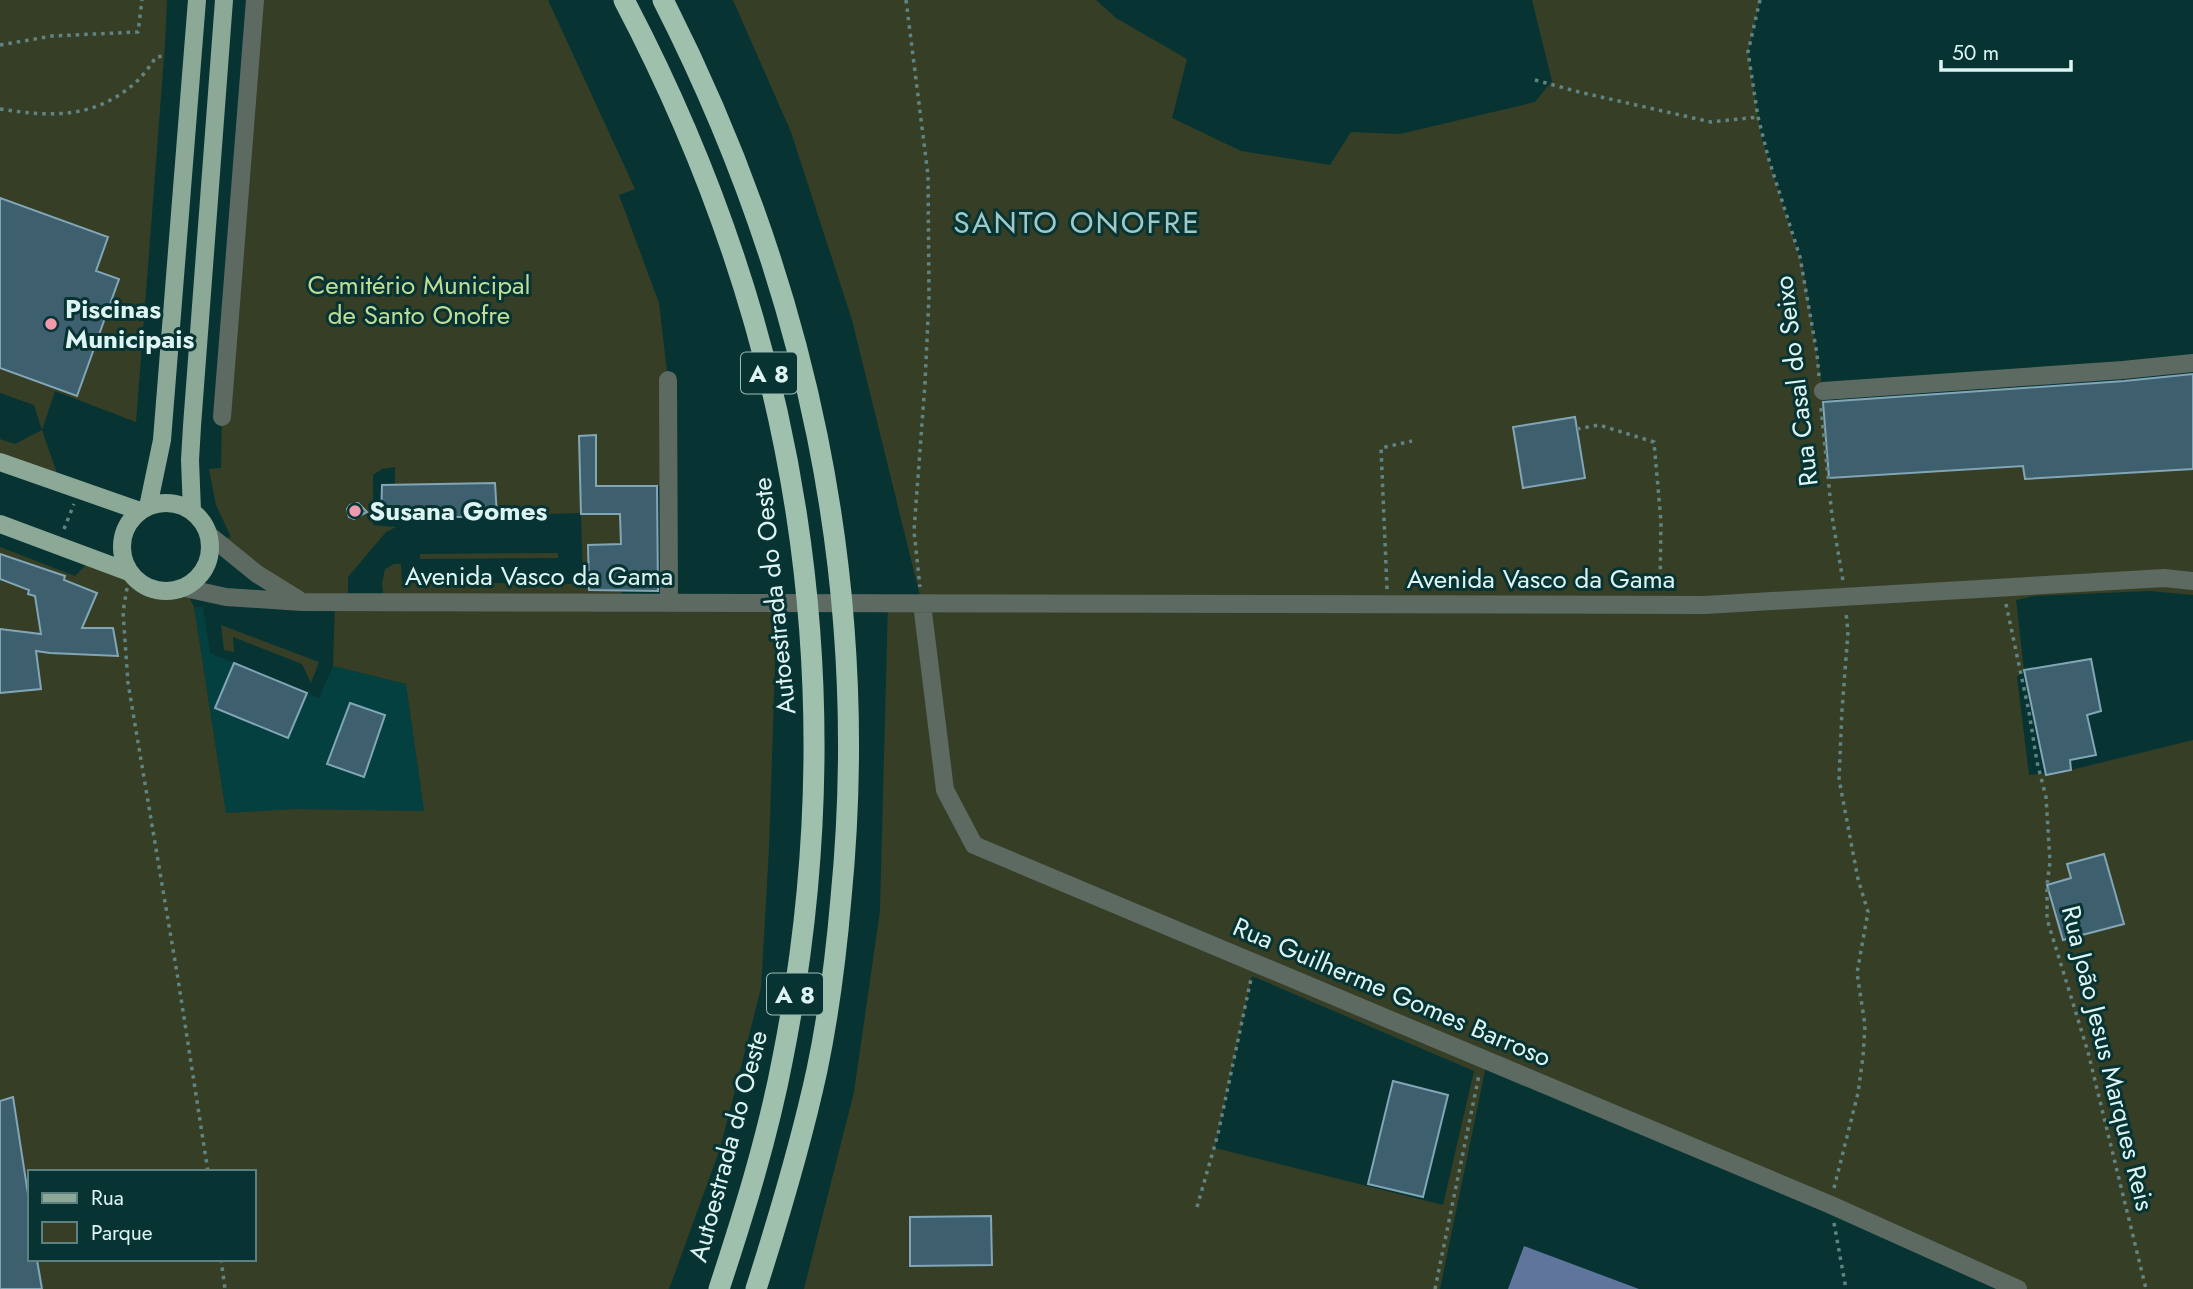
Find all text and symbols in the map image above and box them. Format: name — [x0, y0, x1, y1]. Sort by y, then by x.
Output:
scale bar — [1941, 28, 2070, 72]
text: 50 m — [1952, 38, 1999, 68]
district label: SANTO ONOFRE — [953, 201, 1201, 244]
park label: Cemitério Municipal de Santo Onofre — [307, 266, 531, 334]
street label: Rua Casal do Seixo — [1764, 274, 1828, 488]
place label: Piscinas Municipais — [65, 290, 194, 358]
marker: Piscinas Municipais — [43, 316, 59, 332]
road number: A 8 — [741, 352, 797, 394]
street label: Autoestrada do Oeste — [743, 476, 805, 716]
place label: Susana Gomes — [369, 492, 548, 530]
marker: Susana Gomes — [347, 503, 363, 519]
street label: Avenida Vasco da Gama — [405, 557, 673, 595]
street label: Avenida Vasco da Gama — [1407, 560, 1675, 598]
street label: Rua João Jesus Marques Reis — [2052, 902, 2164, 1214]
street label: Rua Guilherme Gomes Barroso — [1227, 908, 1557, 1076]
road number: A 8 — [767, 974, 823, 1014]
street label: Autoestrada do Oeste — [679, 1026, 777, 1266]
legend — [28, 1170, 256, 1261]
text: Rua — [91, 1183, 124, 1213]
text: Parque — [91, 1218, 153, 1248]

